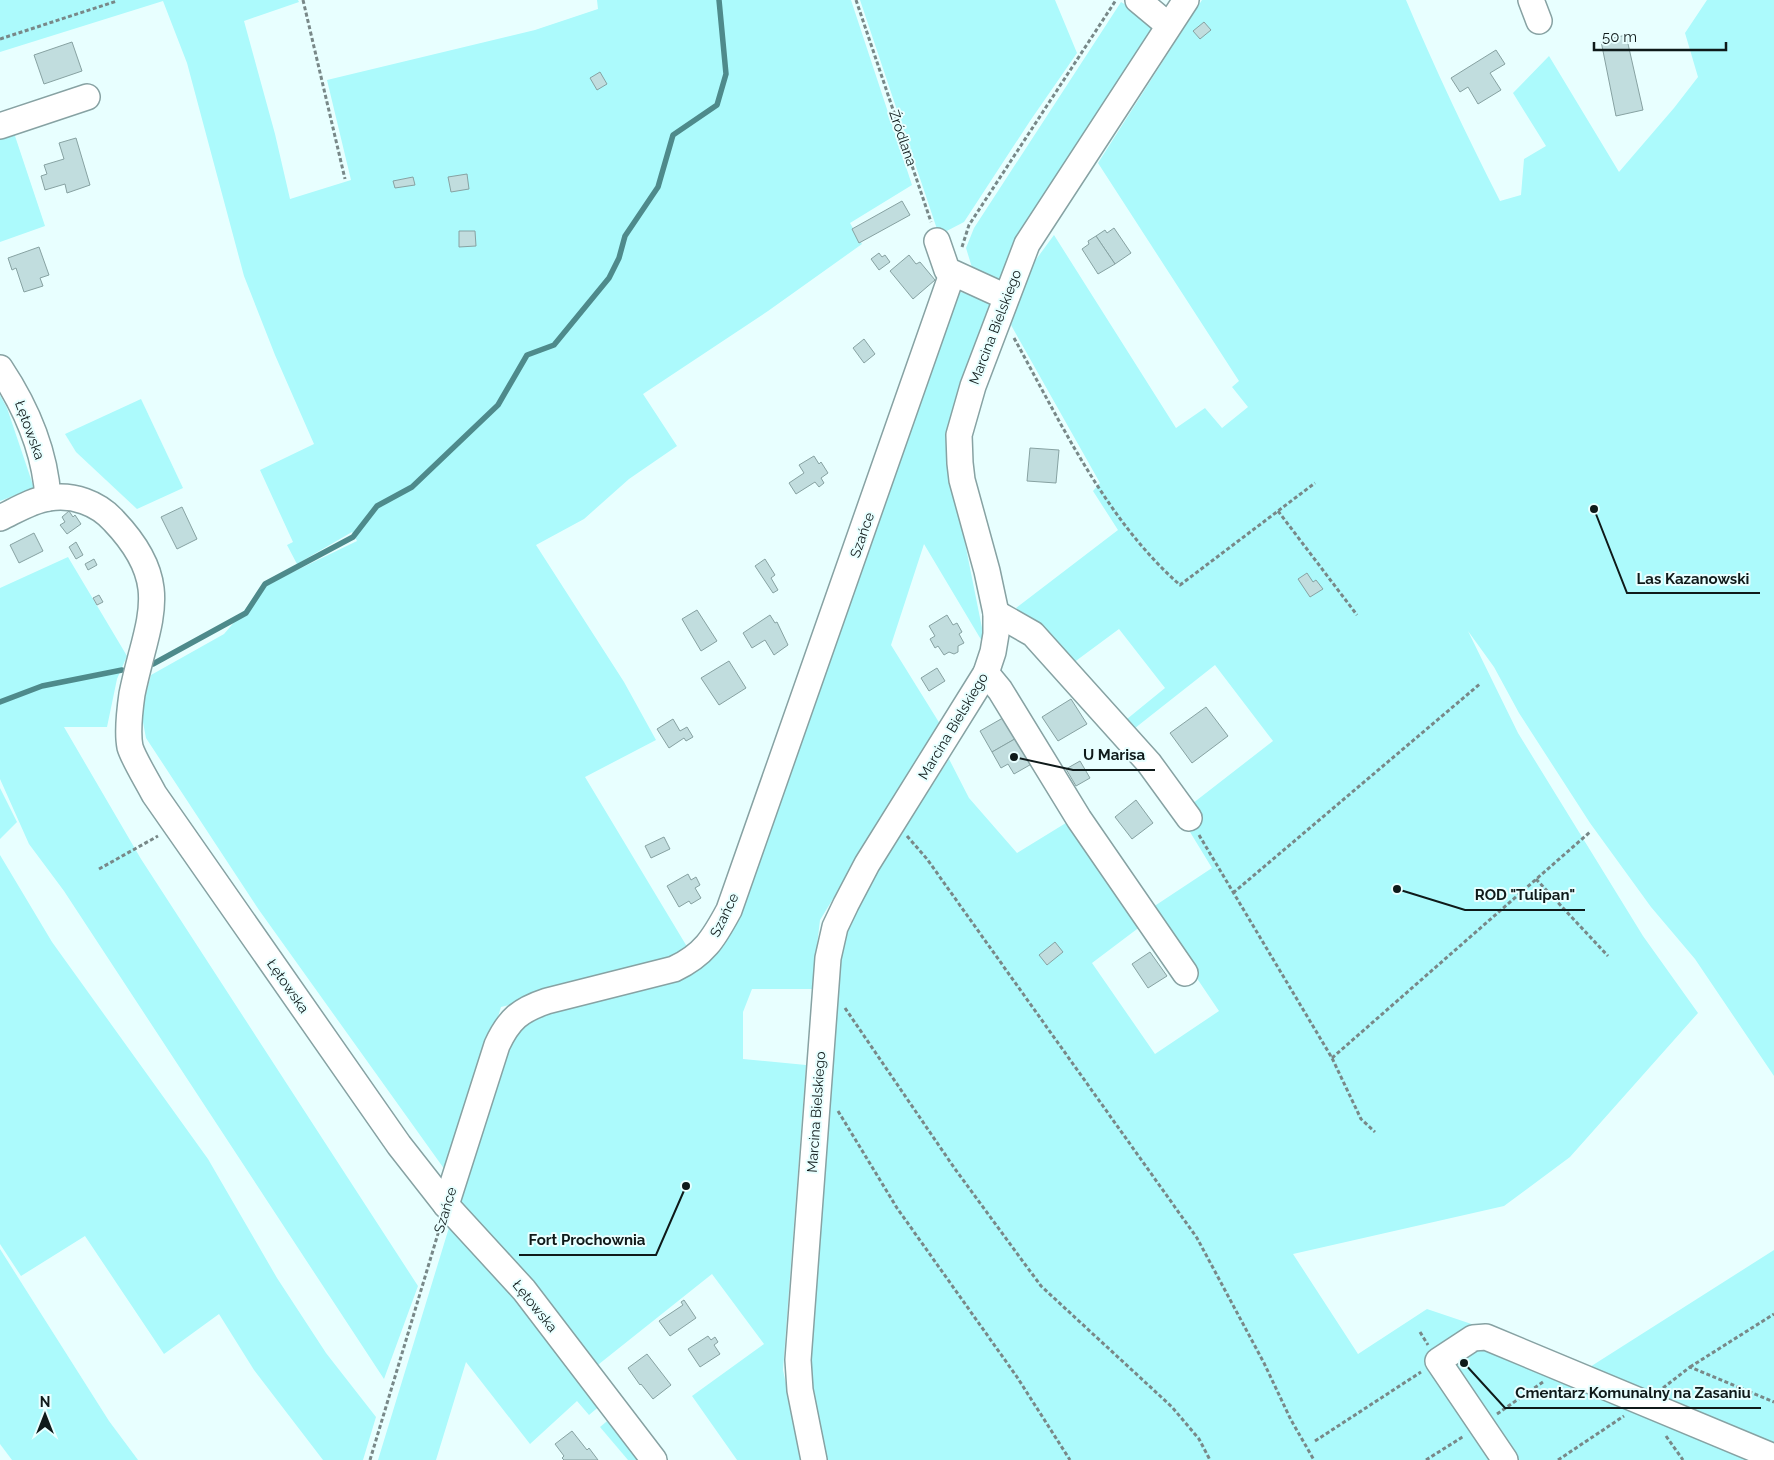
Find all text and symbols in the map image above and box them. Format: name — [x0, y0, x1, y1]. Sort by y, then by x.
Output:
scale bar — [1594, 20, 1726, 52]
text: 50 m — [1602, 28, 1637, 46]
street label: Źródlana — [886, 108, 921, 168]
street label: Marcina Bielskiego — [966, 267, 1024, 387]
street label: Łętowska — [12, 398, 48, 462]
street label: Szańce — [847, 510, 877, 560]
callout: Las Kazanowski — [1627, 563, 1760, 593]
text: Las Kazanowski — [1637, 570, 1749, 588]
street label: Marcina Bielskiego — [915, 670, 991, 782]
callout: U Marisa — [1073, 740, 1155, 770]
text: U Marisa — [1083, 746, 1145, 764]
callout: ROD "Tulipan" — [1465, 880, 1585, 910]
text: ROD "Tulipan" — [1475, 886, 1575, 904]
street label: Szańce — [707, 890, 741, 940]
street label: Łętowska — [264, 956, 312, 1016]
street label: Marcina Bielskiego — [804, 1051, 828, 1173]
street label: Szańce — [430, 1185, 460, 1235]
callout: Fort Prochownia — [519, 1225, 656, 1255]
text: Fort Prochownia — [529, 1231, 646, 1249]
street label: Łętowska — [509, 1277, 561, 1335]
callout: Cmentarz Komunalny na Zasaniu — [1505, 1378, 1761, 1408]
text: Cmentarz Komunalny na Zasaniu — [1515, 1384, 1751, 1402]
north arrow — [20, 1390, 70, 1440]
text: N — [40, 1394, 50, 1410]

